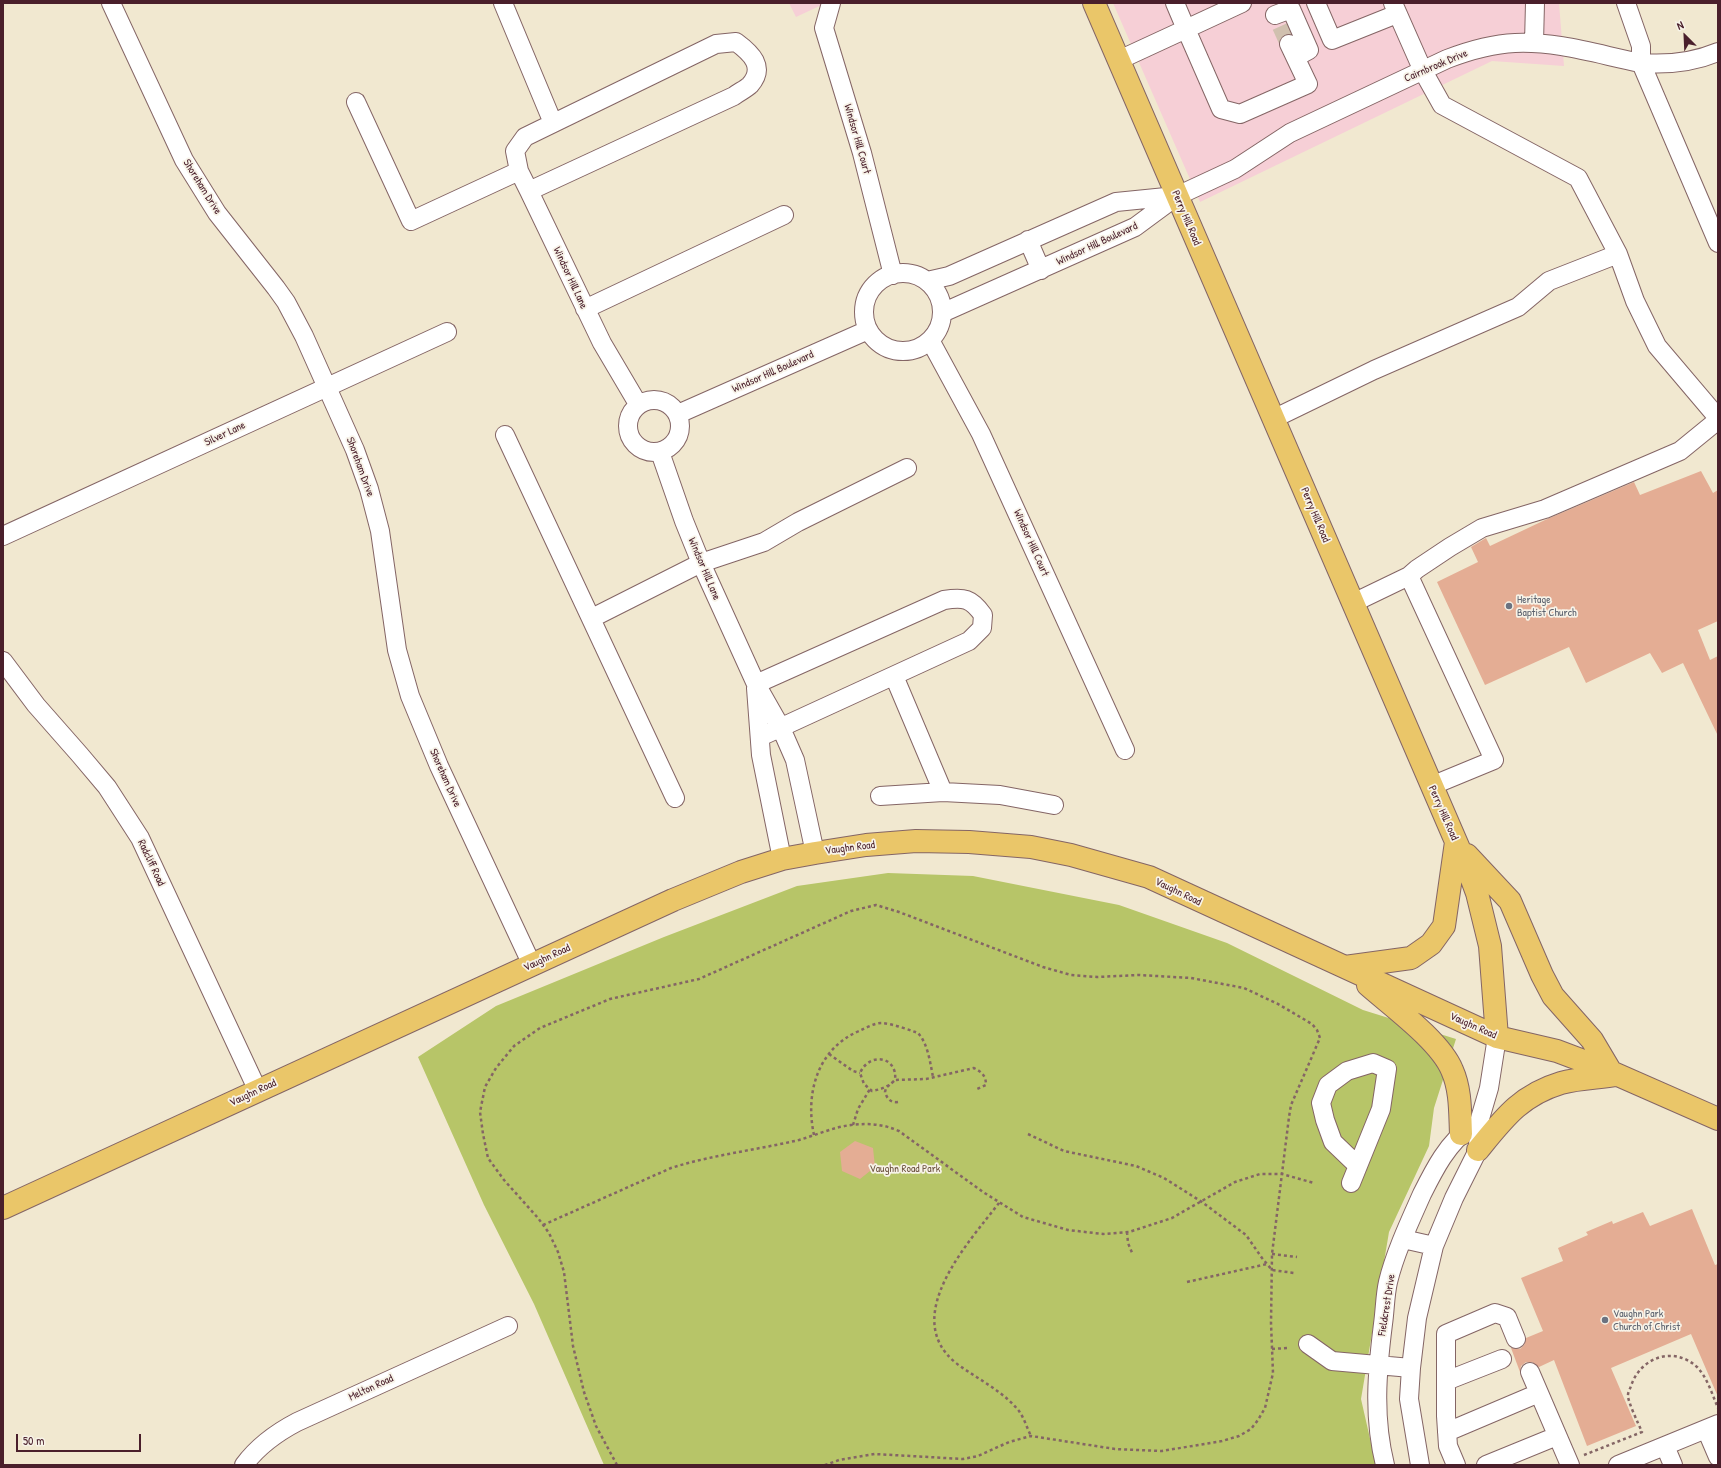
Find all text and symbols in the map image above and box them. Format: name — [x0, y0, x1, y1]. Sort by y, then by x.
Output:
north arrow — [1665, 16, 1705, 56]
text: N — [1675, 17, 1686, 33]
street label: Cairnbrook Drive — [1402, 47, 1470, 85]
street label: Windsor Hill Court — [841, 103, 873, 175]
street label: Shoreham Drive — [180, 157, 224, 217]
street label: Perry Hill Road — [1169, 189, 1203, 247]
street label: Windsor Hill Boulevard — [1054, 219, 1140, 269]
street label: Windsor Hill Lane — [550, 245, 590, 311]
street label: Windsor Hill Boulevard — [730, 348, 816, 396]
street label: Silver Lane — [202, 419, 248, 449]
street label: Shoreham Drive — [343, 435, 377, 499]
street label: Perry Hill Road — [1298, 486, 1332, 544]
street label: Windsor Hill Court — [1010, 508, 1052, 578]
street label: Windsor Hill Lane — [685, 536, 723, 602]
place label: Heritage Baptist Church — [1517, 593, 1577, 619]
marker: Heritage Baptist Church — [1504, 601, 1514, 611]
street label: Shoreham Drive — [426, 747, 464, 809]
street label: Perry Hill Road — [1425, 784, 1461, 842]
street label: Radcliff Road — [135, 838, 167, 888]
street label: Vaughn Road — [824, 838, 876, 858]
street label: Vaughn Road — [1153, 875, 1203, 909]
street label: Vaughn Road — [522, 941, 572, 975]
street label: Vaughn Road — [1448, 1010, 1498, 1042]
street label: Vaughn Road — [228, 1076, 278, 1110]
park label: Vaughn Road Park — [870, 1162, 940, 1176]
street label: Fieldcrest Drive — [1376, 1273, 1398, 1337]
place label: Vaughn Park Church of Christ — [1613, 1307, 1680, 1333]
marker: Vaughn Park Church of Christ — [1600, 1315, 1610, 1325]
street label: Melton Road — [347, 1372, 395, 1404]
scale bar — [18, 1426, 143, 1452]
text: 50 m — [23, 1432, 44, 1449]

